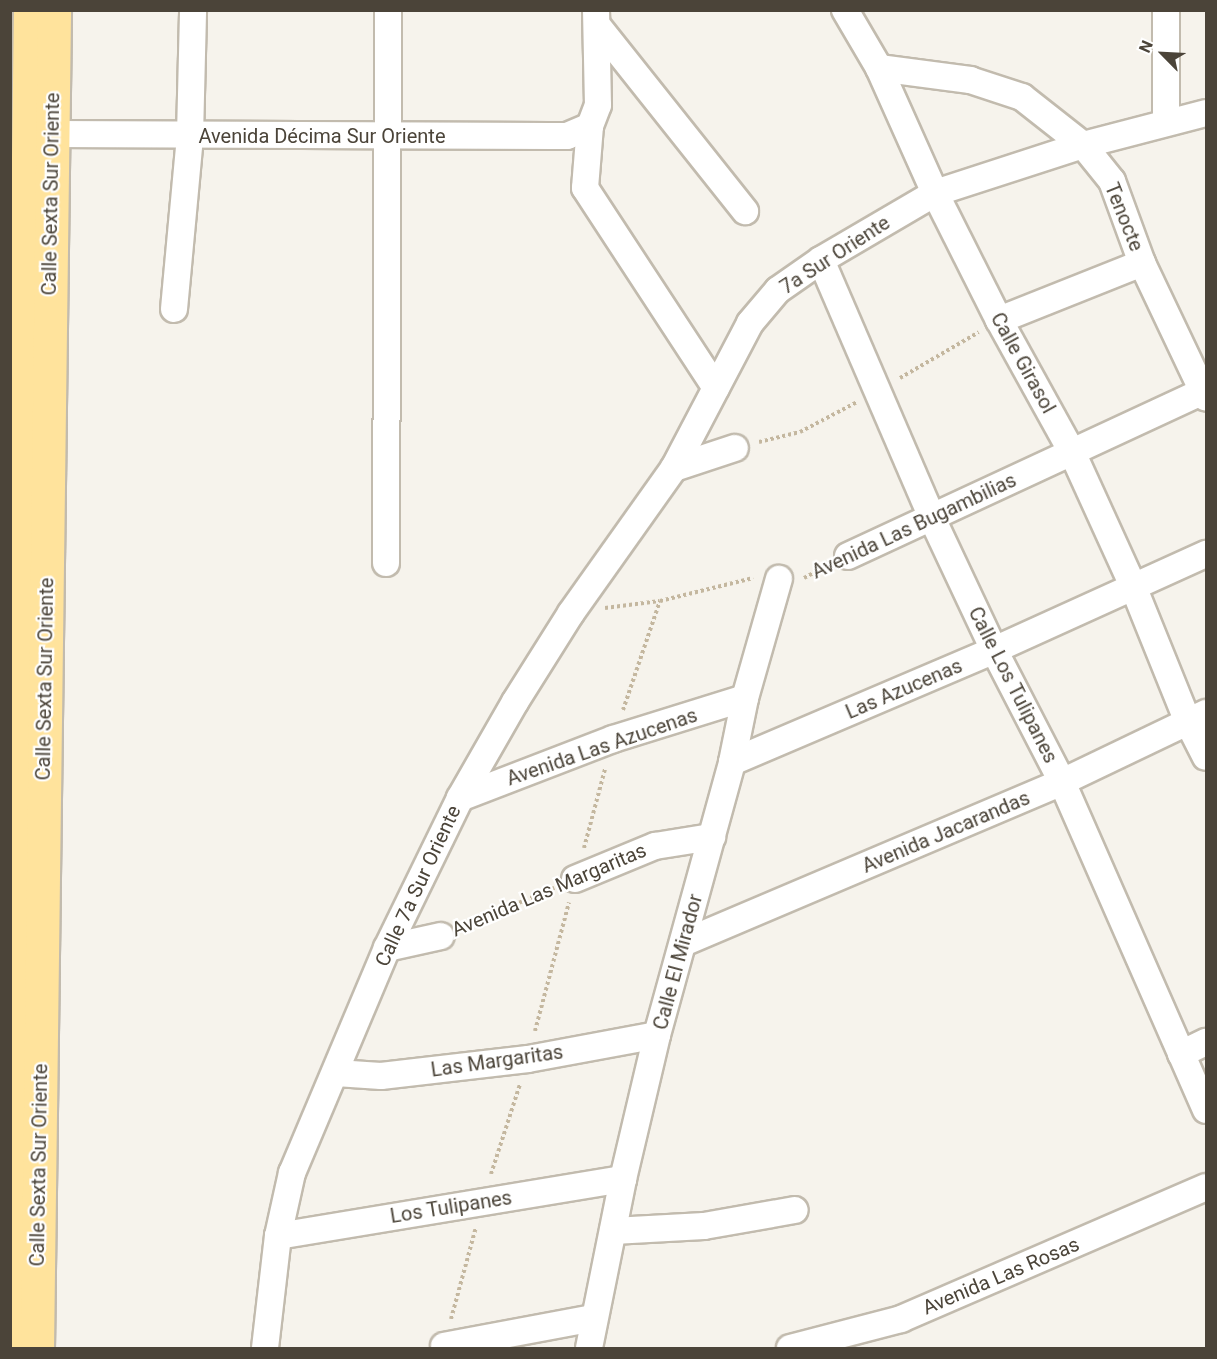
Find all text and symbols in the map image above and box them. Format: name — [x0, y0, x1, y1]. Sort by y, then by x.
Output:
north arrow — [1133, 24, 1193, 84]
text: N — [1135, 37, 1157, 56]
street label: Calle Sexta Sur Oriente — [37, 92, 65, 296]
street label: Avenida Décima Sur Oriente — [198, 124, 446, 148]
street label: Tenocte — [1099, 179, 1149, 255]
street label: 7a Sur Oriente — [776, 211, 894, 299]
street label: Calle Girasol — [985, 308, 1061, 418]
street label: Avenida Las Bugambilias — [808, 468, 1020, 584]
street label: Calle Sexta Sur Oriente — [31, 577, 59, 781]
street label: Calle Los Tulipanes — [963, 603, 1063, 767]
street label: Las Azucenas — [842, 654, 966, 724]
street label: Avenida Las Azucenas — [503, 703, 701, 791]
street label: Avenida Jacarandas — [859, 786, 1033, 878]
street label: Calle 7a Sur Oriente — [370, 802, 466, 970]
street label: Avenida Las Margaritas — [448, 838, 650, 942]
street label: Calle El Mirador — [648, 892, 708, 1032]
street label: Las Margaritas — [429, 1040, 565, 1082]
street label: Calle Sexta Sur Oriente — [25, 1063, 53, 1267]
street label: Los Tulipanes — [388, 1186, 514, 1228]
street label: Avenida Las Rosas — [919, 1232, 1083, 1320]

